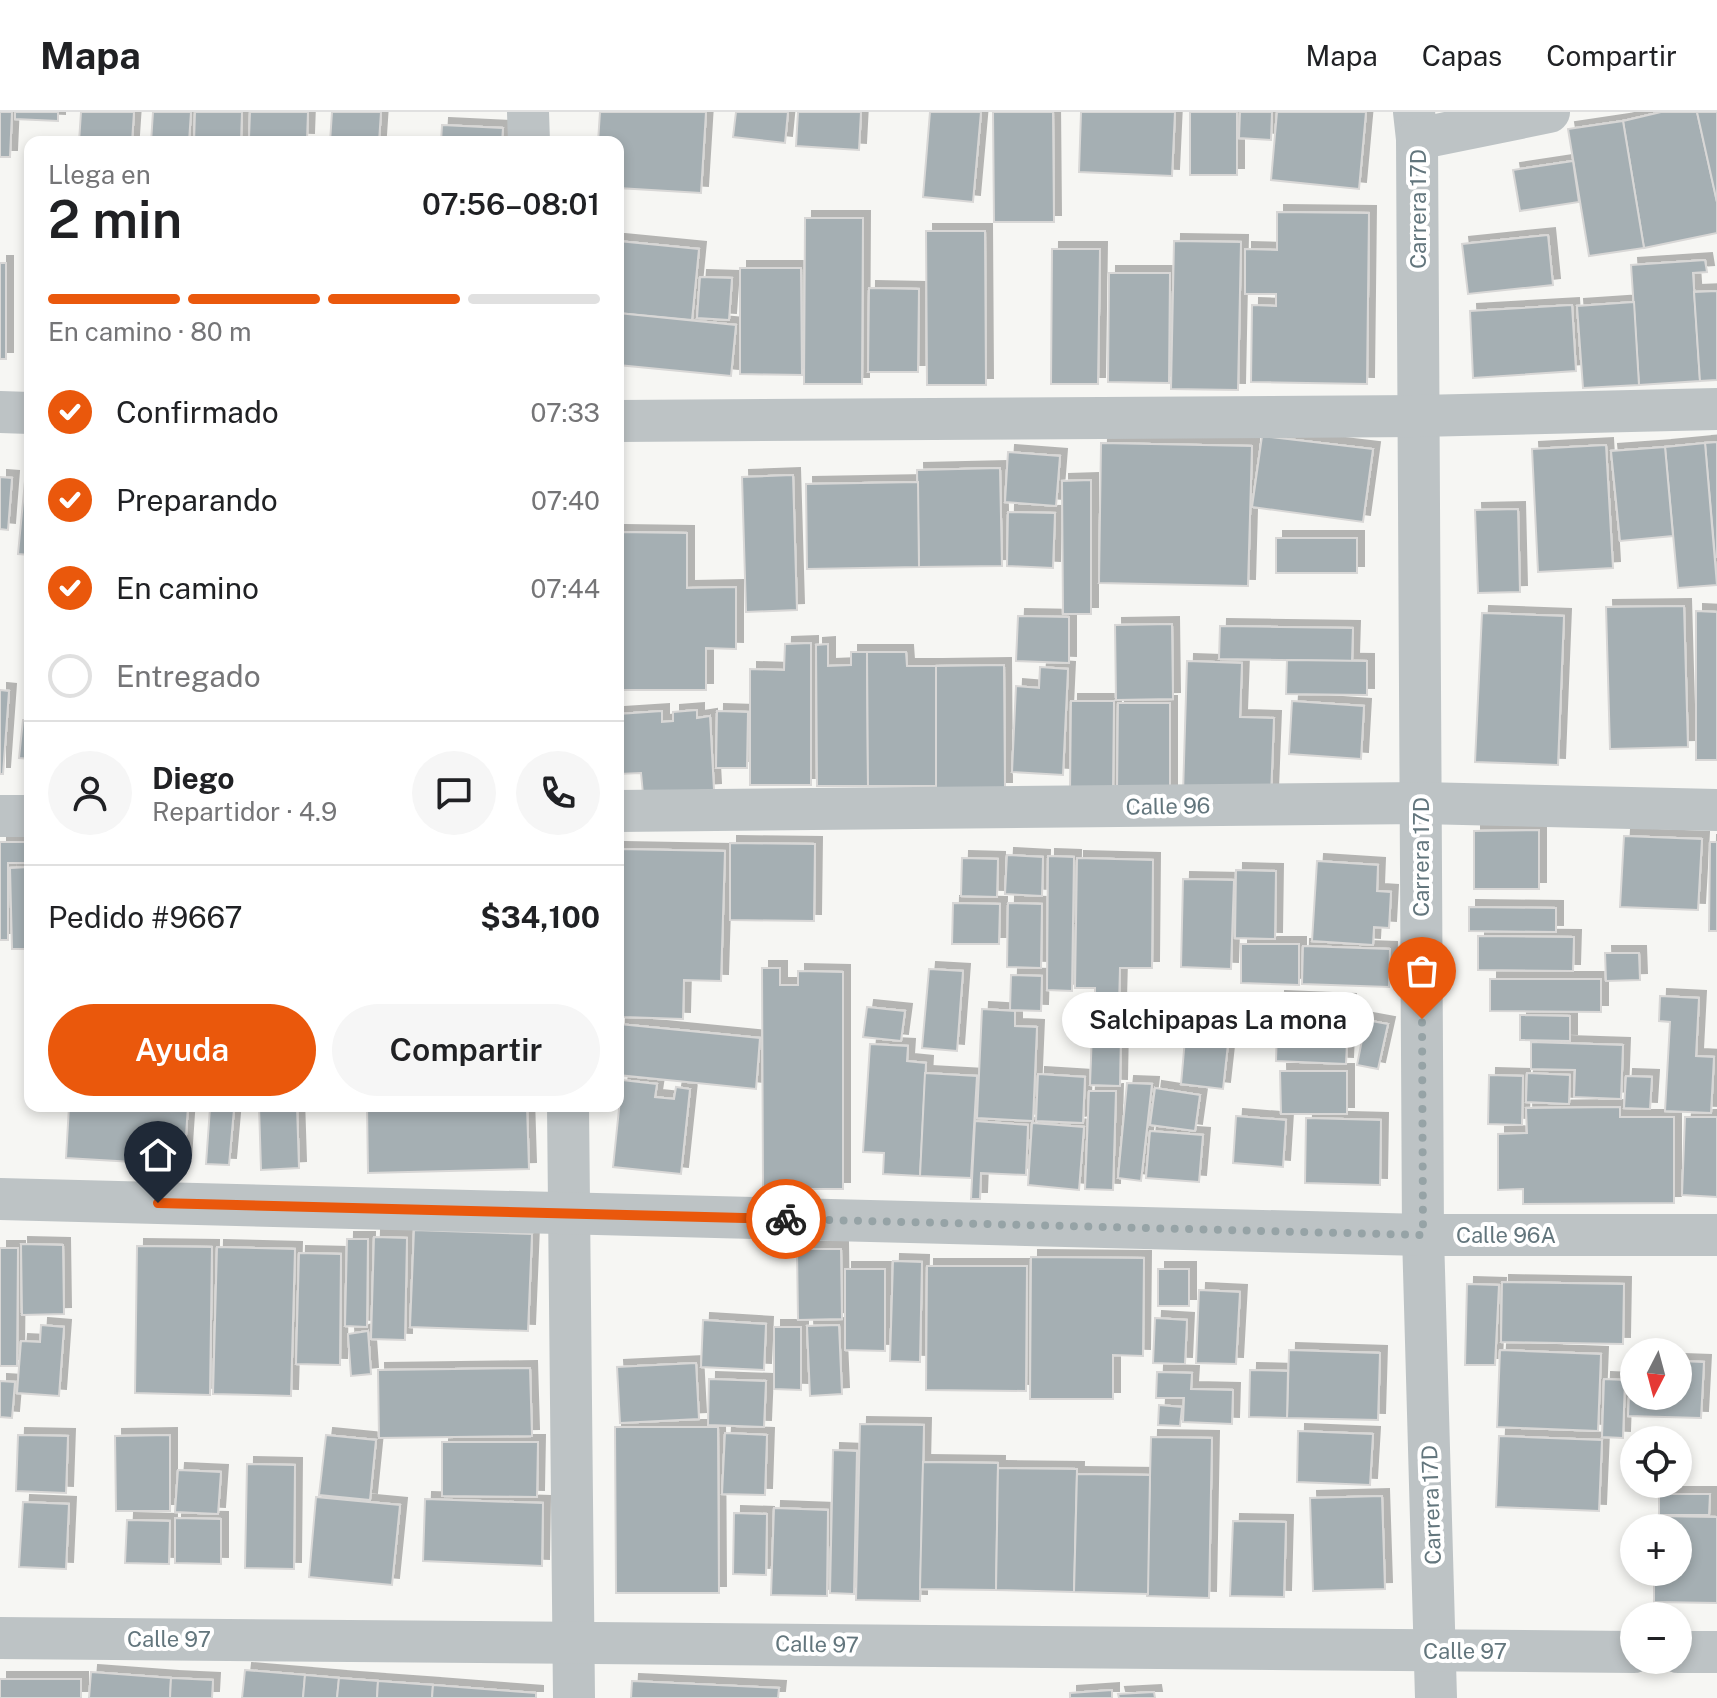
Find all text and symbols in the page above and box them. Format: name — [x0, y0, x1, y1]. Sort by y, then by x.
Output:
text: Mapa — [40, 33, 141, 78]
text: Mapa — [1305, 39, 1378, 72]
text: Capas — [1422, 39, 1502, 72]
text: Compartir — [1546, 39, 1677, 72]
street label: Carrera 17D — [1405, 149, 1431, 269]
text: Llega en — [48, 159, 151, 190]
text: 07:56–08:01 — [422, 186, 600, 222]
text: 2 min — [48, 189, 182, 250]
text: En camino · 80 m — [48, 316, 252, 347]
icon: check — [48, 390, 92, 434]
text: Confirmado — [116, 394, 279, 430]
text: 07:33 — [530, 397, 600, 428]
icon: check — [48, 478, 92, 522]
text: Preparando — [116, 482, 278, 518]
text: 07:40 — [531, 485, 600, 516]
icon: check — [48, 566, 92, 610]
text: En camino — [116, 570, 259, 606]
text: 07:44 — [531, 573, 600, 604]
text: Entregado — [116, 658, 261, 694]
button: person — [48, 751, 132, 835]
button: chat — [412, 751, 496, 835]
button: phone — [516, 751, 600, 835]
text: Diego — [152, 760, 234, 796]
street label: Calle 96 — [1125, 792, 1211, 820]
text: Repartidor · 4.9 — [152, 796, 337, 827]
street label: Carrera 17D — [1408, 797, 1434, 917]
text: Pedido #9667 — [48, 899, 243, 935]
text: $34,100 — [480, 899, 600, 935]
pin — [1388, 937, 1456, 1019]
icon: bag — [1400, 949, 1444, 993]
callout: Salchipapas La mona — [1062, 991, 1374, 1047]
button: Ayuda — [48, 1004, 316, 1096]
button: Compartir — [332, 1004, 600, 1096]
text: Salchipapas La mona — [1089, 1004, 1347, 1035]
pin — [124, 1121, 192, 1203]
icon: home — [136, 1133, 180, 1177]
courier — [746, 1179, 826, 1259]
icon: bike — [764, 1197, 808, 1241]
street label: Calle 96A — [1456, 1222, 1556, 1248]
north arrow — [1620, 1338, 1692, 1410]
map controls — [1620, 1338, 1692, 1674]
button: locate — [1620, 1426, 1692, 1498]
street label: Carrera 17D — [1416, 1445, 1446, 1565]
button: + — [1620, 1514, 1692, 1586]
button: − — [1620, 1602, 1692, 1674]
street label: Calle 97 — [127, 1626, 211, 1652]
street label: Calle 97 — [775, 1630, 859, 1658]
street label: Calle 97 — [1423, 1638, 1507, 1664]

